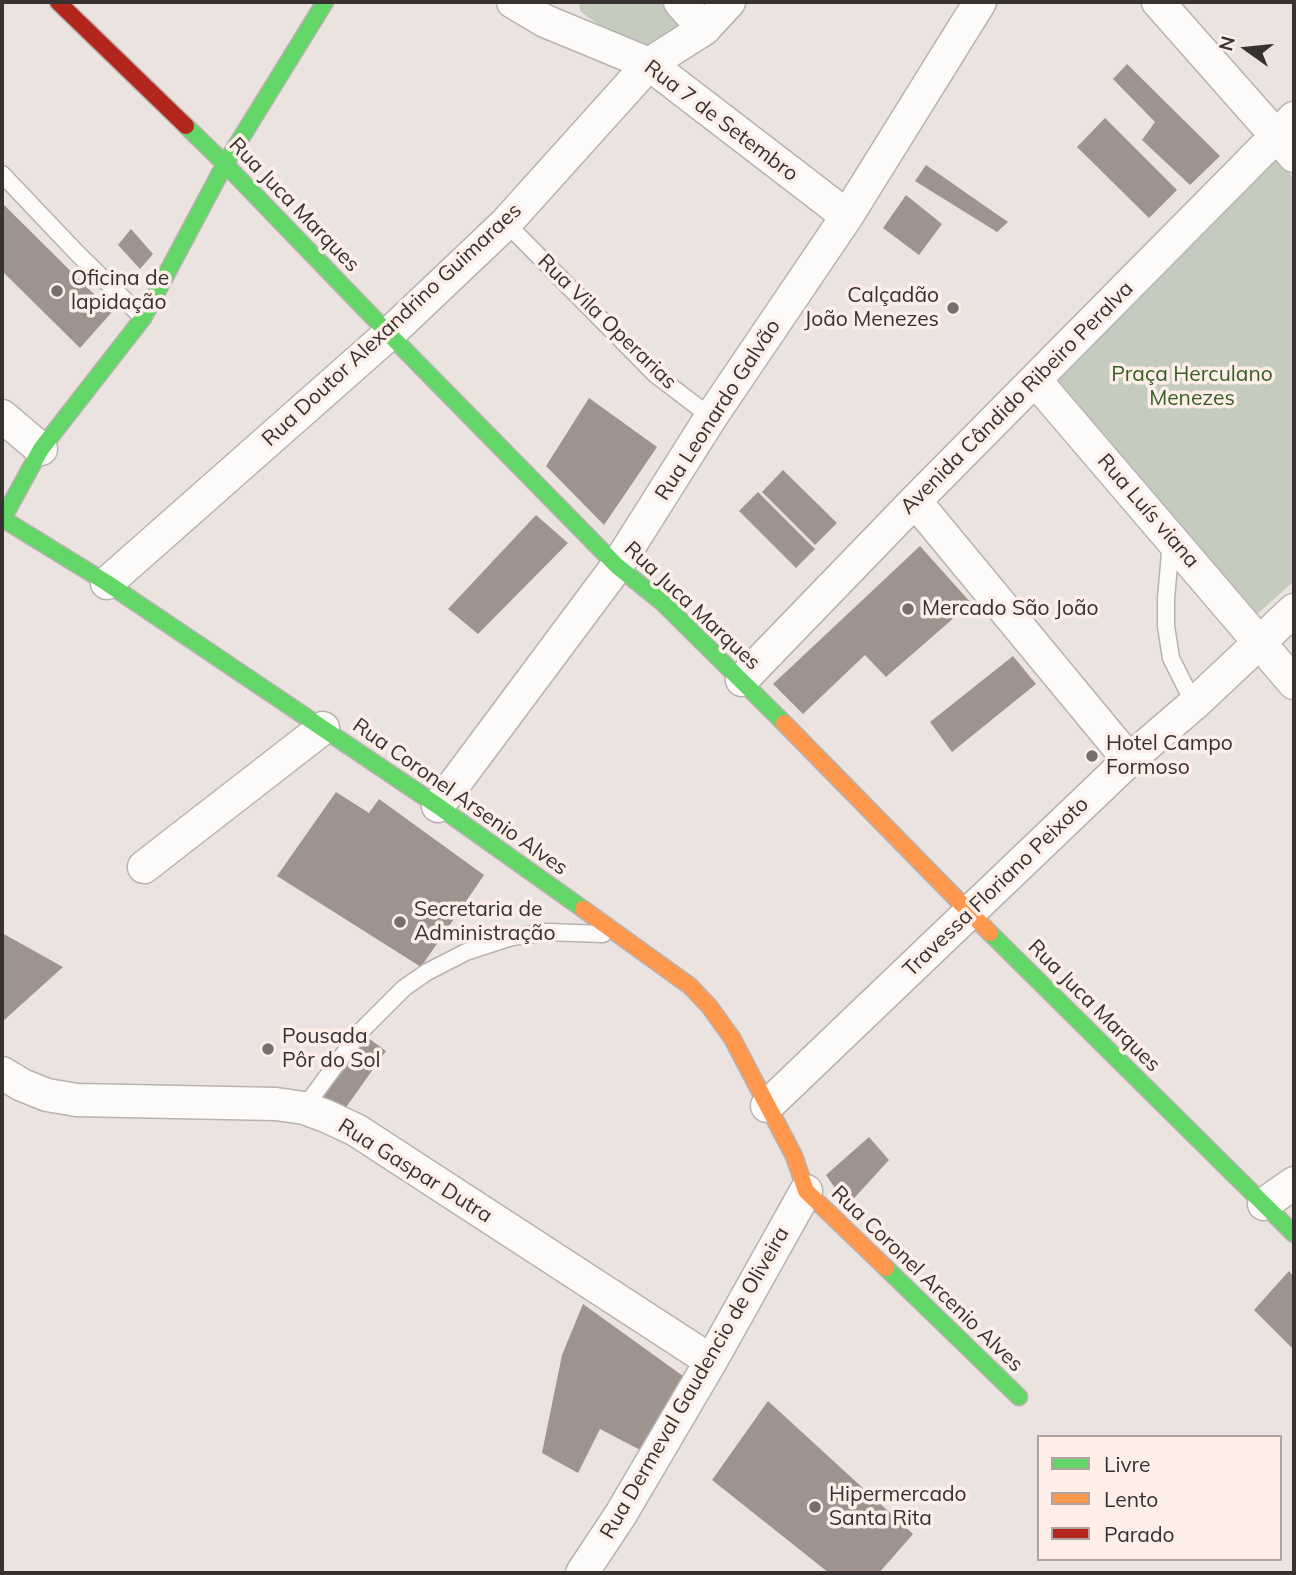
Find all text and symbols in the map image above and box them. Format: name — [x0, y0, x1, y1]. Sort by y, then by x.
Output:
north arrow — [1212, 14, 1282, 84]
text: N — [1213, 34, 1240, 54]
street label: Rua 7 de Setembro — [639, 55, 803, 187]
street label: Rua Juca Marques — [224, 133, 364, 277]
street label: Rua Doutor Alexandrino Guimaraes — [257, 198, 527, 452]
street label: Rua Vila Operarias — [532, 249, 682, 395]
place label: Oficina de lapidação — [71, 266, 169, 316]
street label: Avenida Cândido Ribeiro Peralva — [895, 276, 1139, 520]
marker: Oficina de lapidação — [49, 283, 65, 299]
place label: Calçadão João Menezes — [804, 283, 939, 333]
marker: Calçadão João Menezes — [945, 300, 961, 316]
street label: Rua Leonardo Galvão — [650, 315, 786, 505]
park label: Praça Herculano Menezes — [1111, 362, 1273, 412]
street label: Rua Luís viana — [1092, 449, 1204, 573]
street label: Rua Juca Marques — [619, 536, 765, 676]
place label: Mercado São João — [922, 596, 1099, 622]
marker: Mercado São João — [900, 601, 916, 617]
street label: Rua Coronel Arsenio Alves — [348, 713, 572, 881]
place label: Hotel Campo Formoso — [1106, 731, 1233, 781]
marker: Hotel Campo Formoso — [1084, 748, 1100, 764]
street label: Travessa Floriano Peixoto — [898, 792, 1094, 982]
place label: Secretaria de Administração — [414, 897, 555, 947]
marker: Secretaria de Administração — [392, 914, 408, 930]
street label: Rua Juca Marques — [1023, 935, 1165, 1077]
place label: Pousada Pôr do Sol — [282, 1024, 380, 1074]
marker: Pousada Pôr do Sol — [260, 1041, 276, 1057]
street label: Rua Gaspar Dutra — [333, 1114, 497, 1228]
street label: Rua Coronel Arcenio Alves — [826, 1181, 1028, 1377]
street label: Rua Dermeval Gaudencio de Oliveira — [595, 1223, 795, 1543]
legend — [1037, 1435, 1282, 1561]
text: Livre — [1104, 1451, 1151, 1477]
place label: Hipermercado Santa Rita — [829, 1482, 967, 1532]
text: Lento — [1104, 1486, 1158, 1512]
marker: Hipermercado Santa Rita — [807, 1499, 823, 1515]
text: Parado — [1104, 1521, 1174, 1547]

